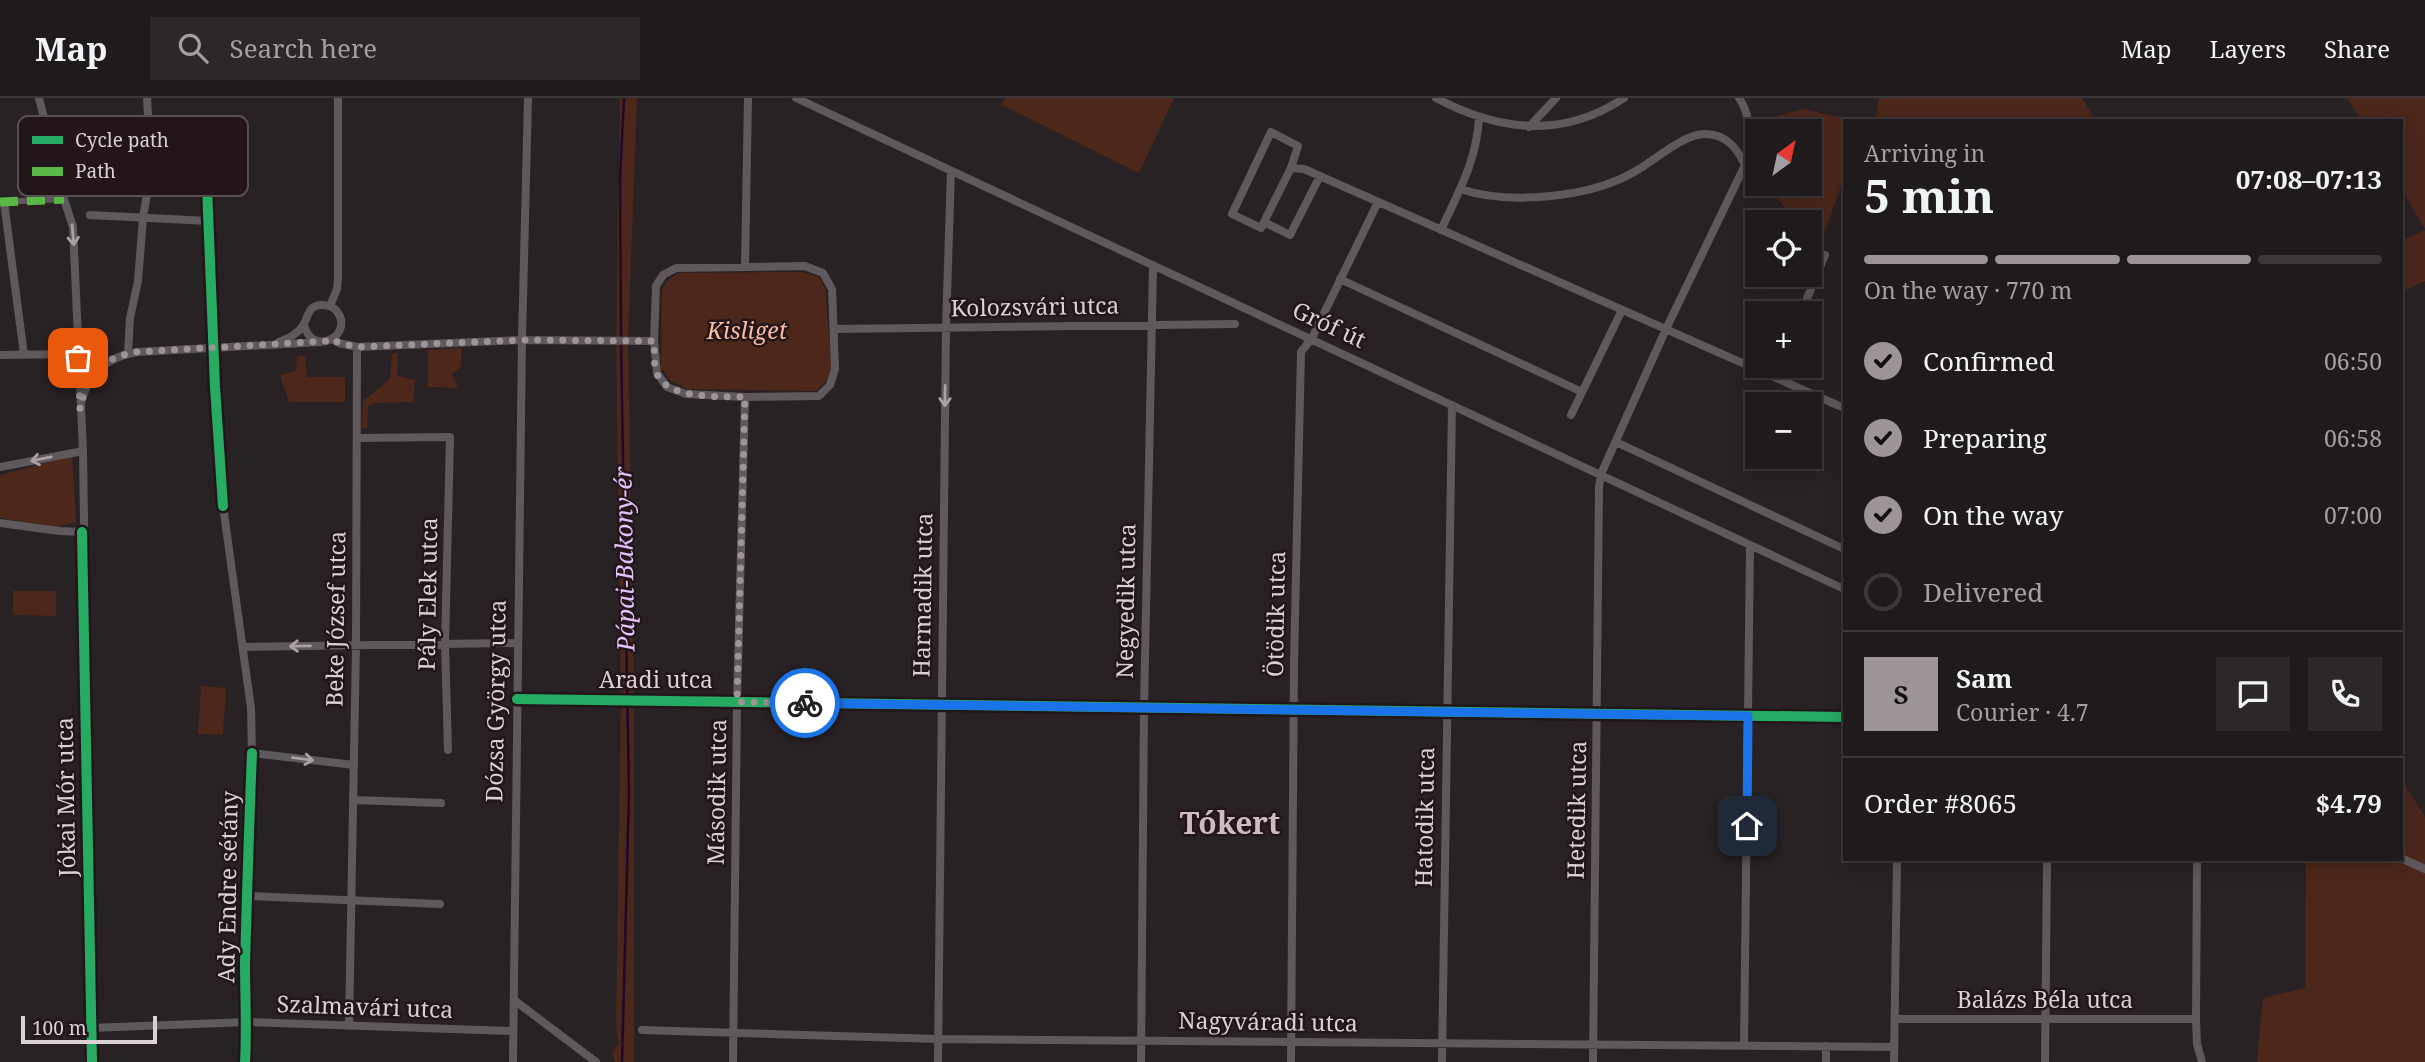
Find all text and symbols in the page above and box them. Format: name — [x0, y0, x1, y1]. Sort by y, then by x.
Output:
search box — [150, 17, 640, 80]
text: Map — [35, 26, 108, 71]
icon: search — [174, 29, 212, 67]
text: Search here — [230, 30, 377, 66]
text: Map — [2121, 32, 2172, 65]
text: Layers — [2210, 32, 2286, 65]
text: Share — [2324, 32, 2390, 65]
legend — [18, 116, 248, 196]
north arrow — [1745, 119, 1822, 196]
map controls — [1745, 119, 1822, 469]
text: Cycle path — [75, 127, 169, 153]
text: Arriving in — [1864, 137, 1985, 169]
text: Path — [75, 158, 116, 184]
text: 07:08–07:13 — [2236, 161, 2382, 197]
text: 5 min — [1864, 164, 1994, 226]
button: locate — [1745, 210, 1822, 287]
one-way arrow — [67, 223, 80, 246]
text: On the way · 770 m — [1864, 274, 2072, 306]
street label: Kolozsvári utca — [950, 289, 1120, 323]
street label: Gróf út — [1287, 293, 1371, 355]
button: + — [1745, 301, 1822, 378]
park label: Kisliget — [706, 314, 788, 346]
pin — [48, 328, 108, 388]
icon: bag — [59, 339, 97, 377]
icon: check — [1864, 342, 1902, 380]
text: Confirmed — [1923, 343, 2055, 379]
text: 06:50 — [2324, 345, 2382, 377]
one-way arrow — [938, 384, 952, 407]
button: − — [1745, 392, 1822, 469]
icon: check — [1864, 419, 1902, 457]
text: Preparing — [1923, 420, 2047, 456]
text: 06:58 — [2324, 422, 2382, 454]
one-way arrow — [30, 453, 53, 466]
water label: Pápai-Bakony-ér — [605, 466, 642, 653]
icon: check — [1864, 496, 1902, 534]
text: On the way — [1923, 497, 2063, 533]
text: 07:00 — [2324, 499, 2382, 531]
street label: Harmadik utca — [905, 512, 939, 678]
street label: Pály Elek utca — [410, 517, 444, 671]
street label: Negyedik utca — [1108, 523, 1142, 679]
street label: Beke József utca — [317, 531, 353, 707]
street label: Ötödik utca — [1258, 551, 1292, 677]
text: Delivered — [1923, 574, 2043, 610]
street label: Dózsa György utca — [477, 599, 513, 803]
one-way arrow — [289, 640, 312, 653]
button: chat — [2216, 657, 2290, 731]
button: phone — [2308, 657, 2382, 731]
text: Sam — [1956, 660, 2012, 696]
street label: Aradi utca — [599, 663, 713, 695]
courier — [770, 668, 840, 738]
text: S — [1893, 676, 1909, 712]
icon: bike — [786, 684, 824, 722]
text: Courier · 4.7 — [1956, 696, 2089, 728]
street label: Jókai Mór utca — [48, 717, 82, 878]
street label: Második utca — [699, 719, 733, 865]
street label: Hetedik utca — [1559, 740, 1593, 880]
street label: Hatodik utca — [1407, 746, 1441, 887]
one-way arrow — [291, 753, 313, 766]
text: Order #8065 — [1864, 785, 2017, 821]
text: $4.79 — [2316, 785, 2382, 821]
street label: Ady Endre sétány — [209, 791, 245, 983]
pin — [1717, 796, 1777, 856]
district label: Tókert — [1180, 802, 1280, 843]
icon: home — [1728, 807, 1766, 845]
street label: Balázs Béla utca — [1957, 983, 2133, 1015]
street label: Szalmavári utca — [276, 987, 454, 1025]
street label: Nagyváradi utca — [1178, 1003, 1358, 1039]
scale bar — [21, 1013, 158, 1045]
text: 100 m — [32, 1015, 87, 1041]

